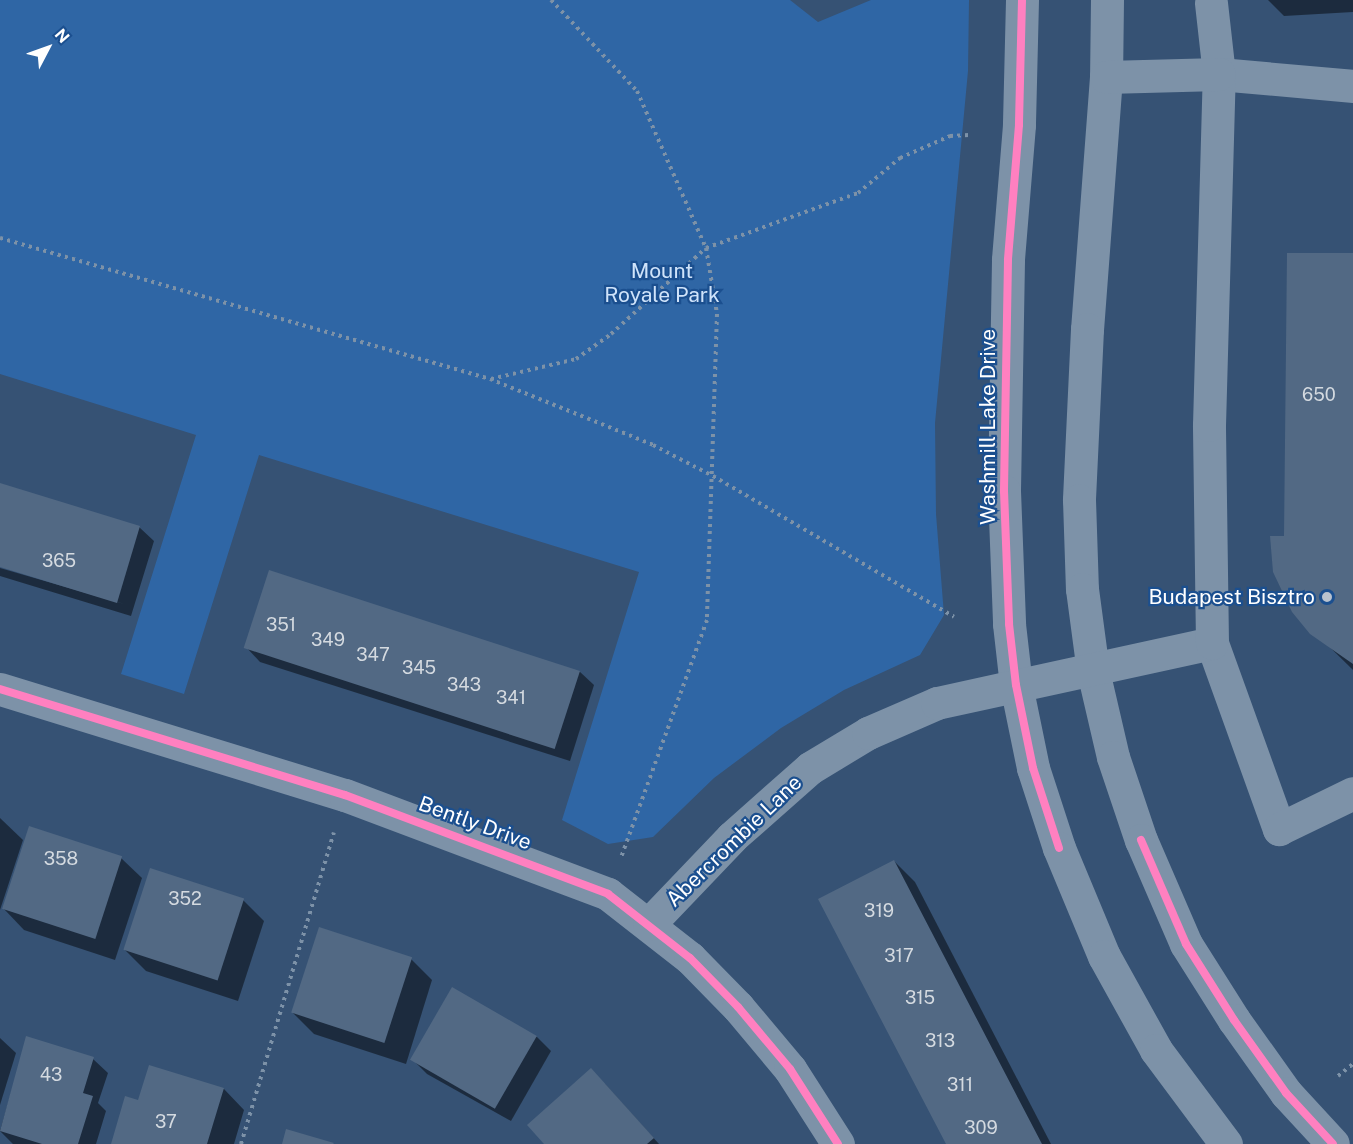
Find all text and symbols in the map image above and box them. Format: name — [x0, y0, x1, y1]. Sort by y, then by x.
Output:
north arrow — [18, 18, 78, 78]
text: N — [51, 25, 73, 47]
park label: Mount Royale Park — [604, 258, 720, 308]
street label: Washmill Lake Drive — [975, 329, 1001, 525]
house number: 650 — [1302, 384, 1336, 406]
house number: 365 — [42, 550, 76, 572]
place label: Budapest Bisztro — [1149, 584, 1315, 610]
marker: Budapest Bisztro — [1320, 590, 1334, 604]
house number: 351 — [266, 614, 296, 636]
house number: 349 — [311, 629, 345, 651]
house number: 347 — [356, 644, 390, 666]
house number: 345 — [402, 657, 436, 679]
house number: 343 — [447, 674, 481, 696]
house number: 341 — [496, 687, 526, 709]
street label: Abercrombie Lane — [661, 770, 807, 912]
street label: Bently Drive — [415, 791, 535, 855]
house number: 358 — [44, 848, 78, 870]
house number: 352 — [168, 888, 202, 910]
house number: 319 — [864, 900, 894, 922]
house number: 317 — [884, 945, 914, 967]
house number: 315 — [905, 987, 935, 1009]
house number: 313 — [925, 1030, 955, 1052]
house number: 43 — [40, 1064, 62, 1086]
house number: 311 — [947, 1074, 973, 1096]
house number: 37 — [155, 1111, 177, 1133]
house number: 309 — [964, 1117, 998, 1139]

